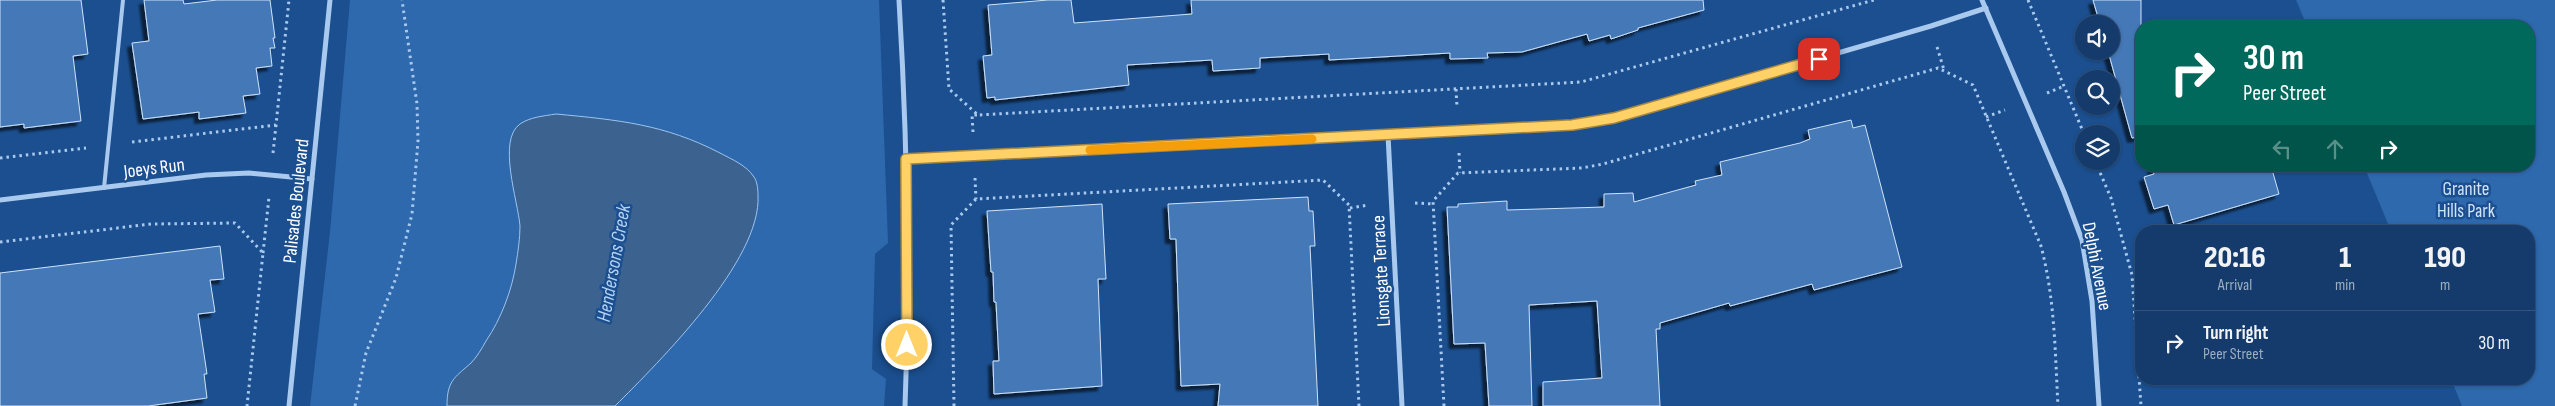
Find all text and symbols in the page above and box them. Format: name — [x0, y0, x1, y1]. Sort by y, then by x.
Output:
map controls — [2075, 15, 2120, 170]
button: sound — [2075, 15, 2120, 60]
text: 30 m — [2243, 37, 2304, 80]
pin — [1798, 38, 1840, 80]
icon: right — [2160, 40, 2225, 105]
icon: arrive — [1805, 45, 1833, 73]
button: search — [2075, 70, 2120, 115]
text: Peer Street — [2243, 80, 2326, 107]
button: layers — [2075, 125, 2120, 170]
icon: left — [2268, 135, 2296, 163]
icon: ahead — [2321, 135, 2349, 163]
icon: right — [2374, 135, 2402, 163]
street label: Palisades Boulevard — [279, 138, 314, 264]
street label: Joeys Run — [121, 153, 186, 184]
park label: Granite Hills Park — [2437, 178, 2496, 223]
water label: Hendersons Creek — [592, 202, 636, 324]
street label: Lionsgate Terrace — [1367, 215, 1396, 327]
street label: Delphi Avenue — [2077, 220, 2116, 312]
text: 20:16 — [2204, 240, 2266, 276]
text: 1 — [2339, 240, 2351, 276]
text: 190 — [2424, 240, 2466, 276]
text: Arrival — [2218, 276, 2252, 295]
text: min — [2335, 276, 2355, 295]
text: m — [2440, 276, 2450, 295]
position arrow — [880, 318, 932, 370]
text: Turn right — [2203, 322, 2268, 345]
icon: right — [2160, 329, 2188, 357]
text: 30 m — [2478, 332, 2510, 355]
text: Peer Street — [2203, 345, 2264, 364]

